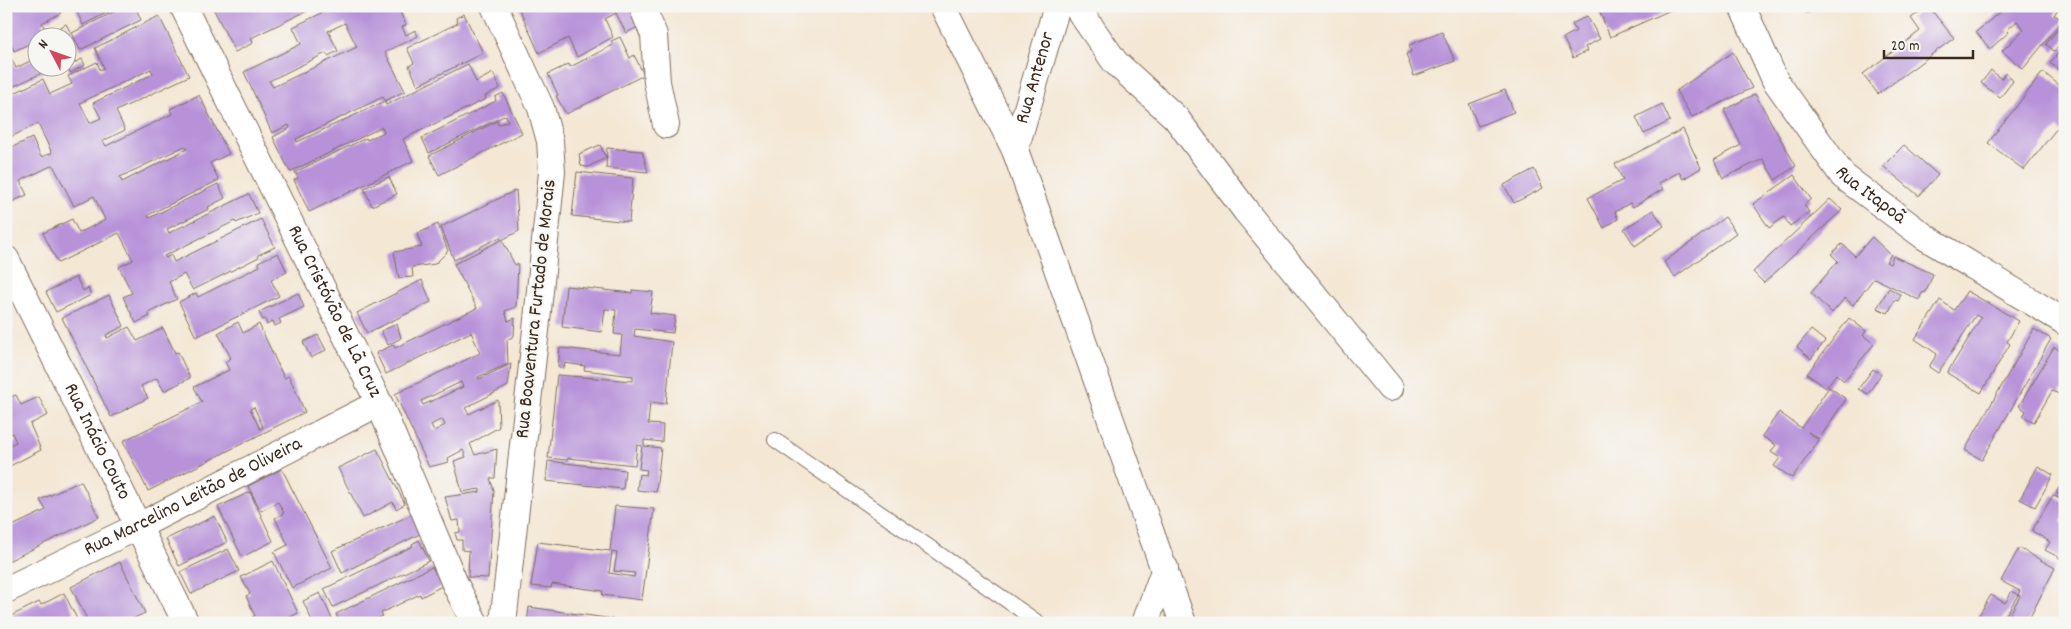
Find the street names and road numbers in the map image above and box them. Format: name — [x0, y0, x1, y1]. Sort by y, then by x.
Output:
street label: Rua Antenor — [1009, 28, 1063, 127]
street label: Rua Itapoã — [1827, 161, 1912, 232]
street label: Rua Boaventura Furtado de Morais — [509, 178, 565, 440]
street label: Rua Cristóvão de Lã Cruz — [280, 221, 389, 403]
street label: Rua Inácio Couto — [56, 379, 137, 505]
street label: Rua Marcelino Leitão de Oliveira — [80, 430, 308, 564]

